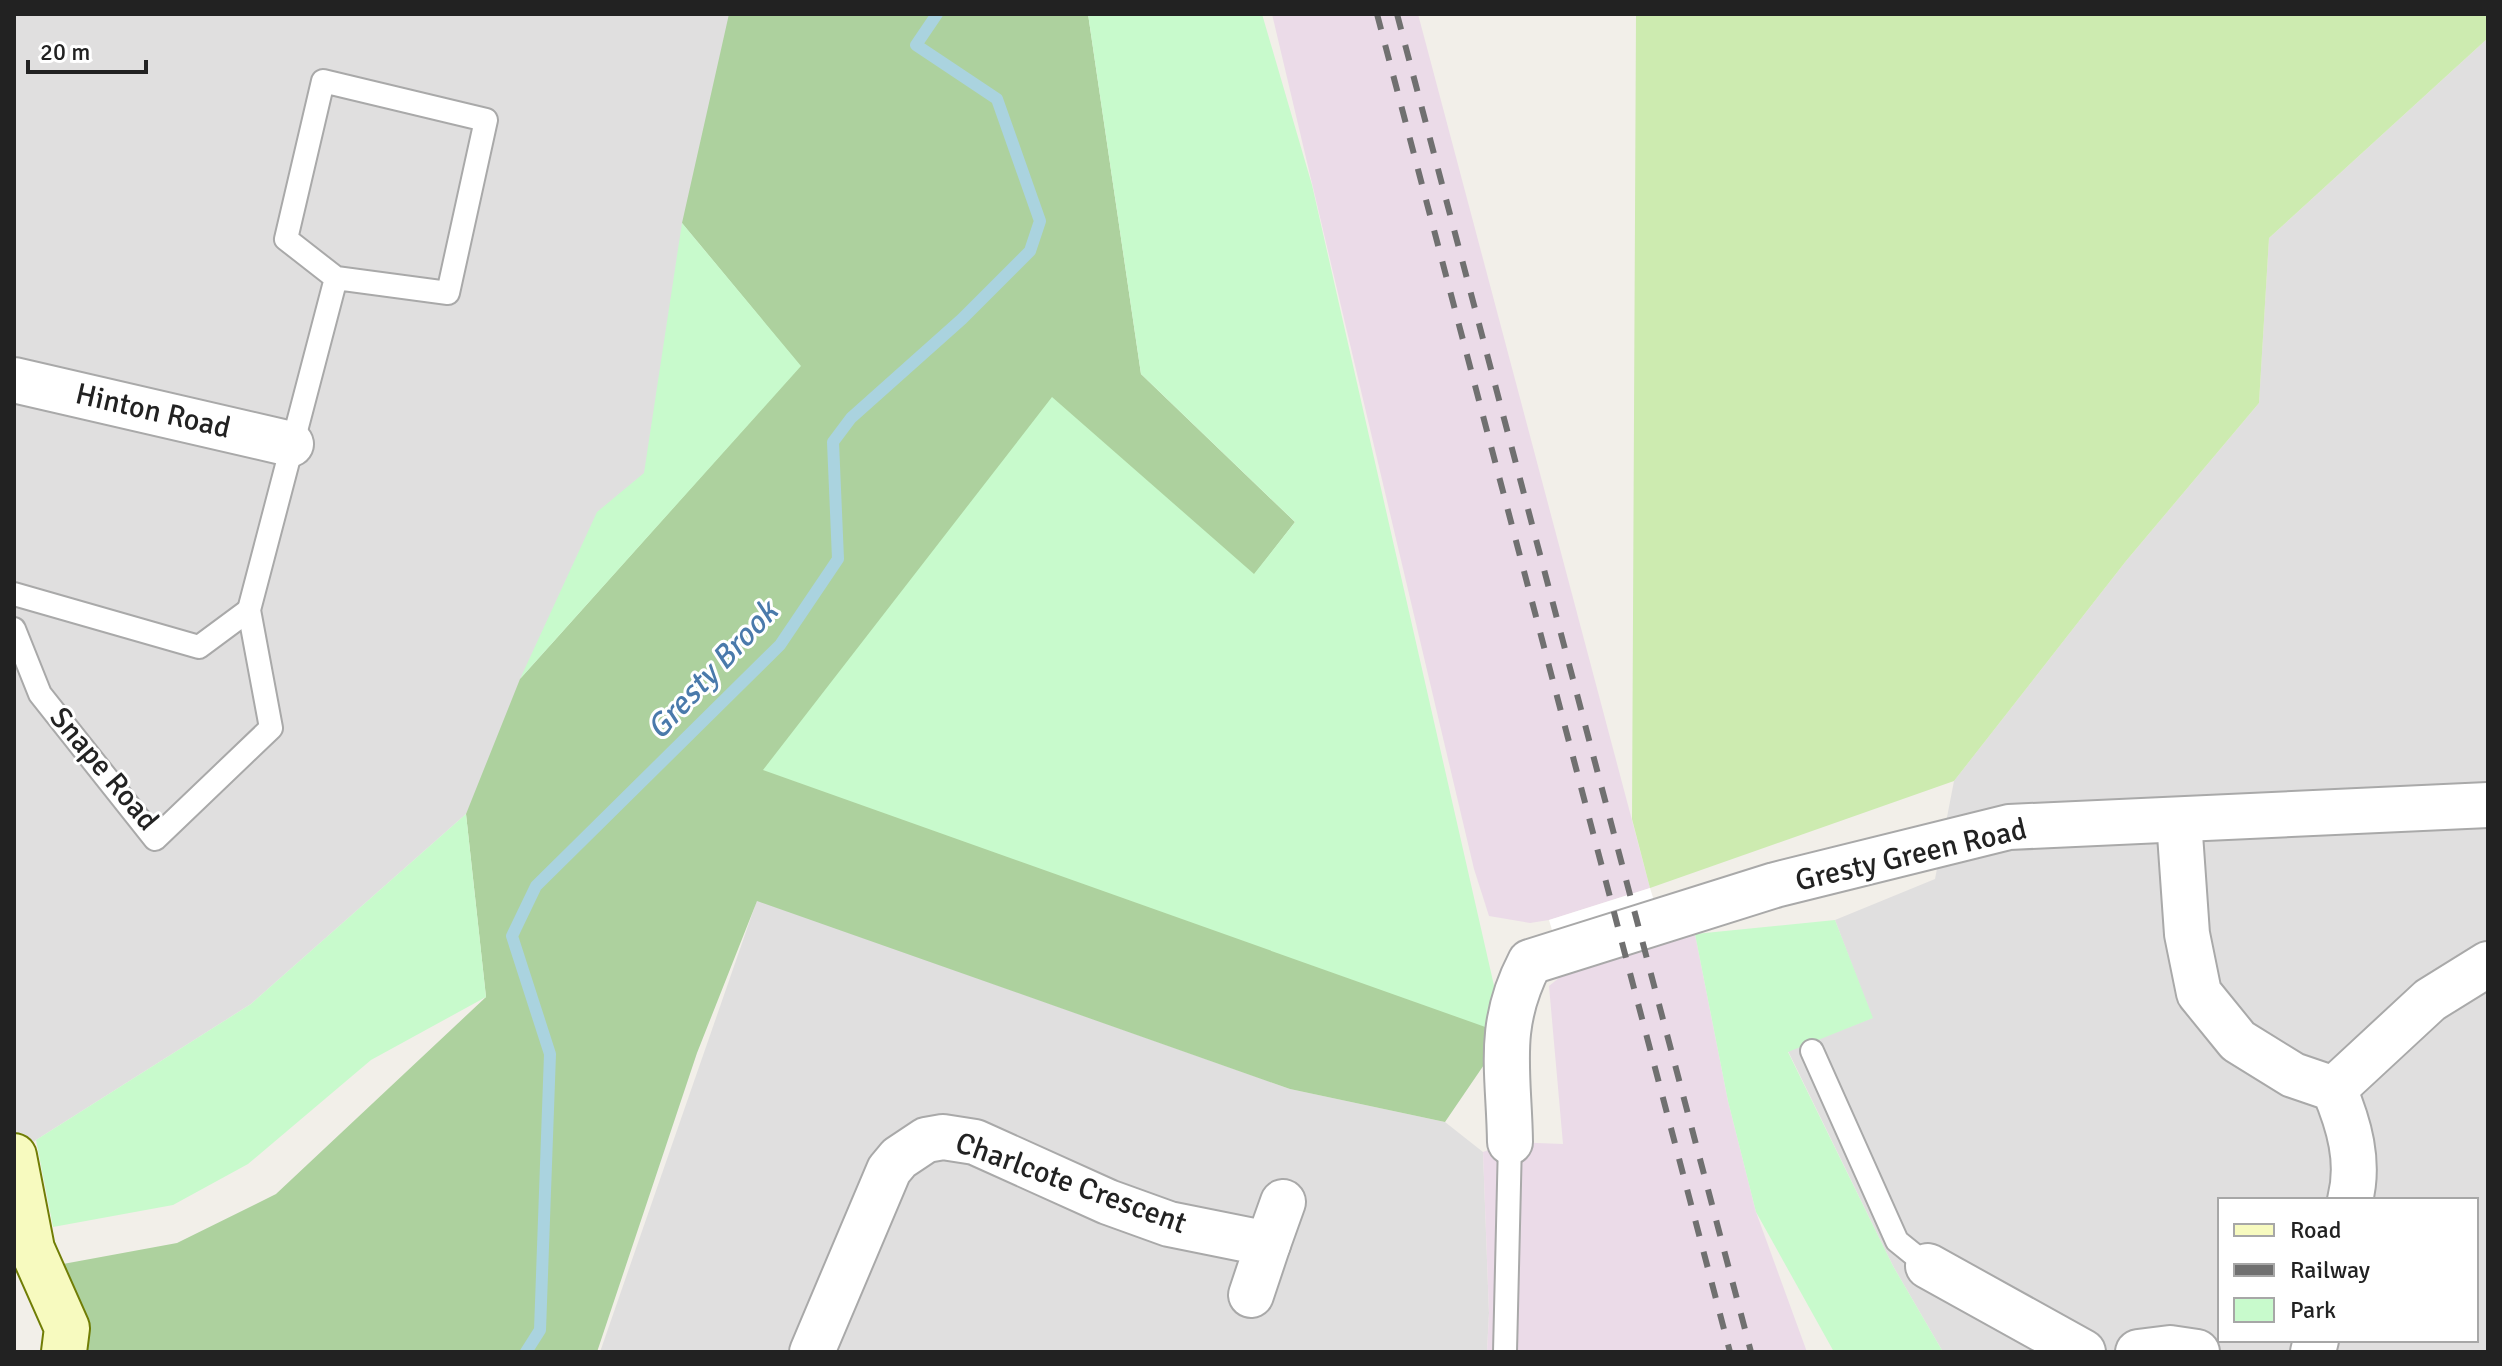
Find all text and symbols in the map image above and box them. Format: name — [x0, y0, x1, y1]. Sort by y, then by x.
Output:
scale bar — [28, 24, 146, 74]
text: 20 m — [40, 37, 90, 67]
street label: Hinton Road — [72, 375, 234, 447]
water label: Gresty Brook — [638, 591, 788, 747]
street label: Snape Road — [42, 700, 166, 838]
street label: Gresty Green Road — [1792, 810, 2030, 900]
street label: Charlcote Crescent — [951, 1124, 1191, 1242]
legend — [2218, 1198, 2478, 1342]
text: Road — [2290, 1215, 2341, 1245]
text: Railway — [2290, 1255, 2370, 1285]
text: Park — [2290, 1295, 2336, 1325]

